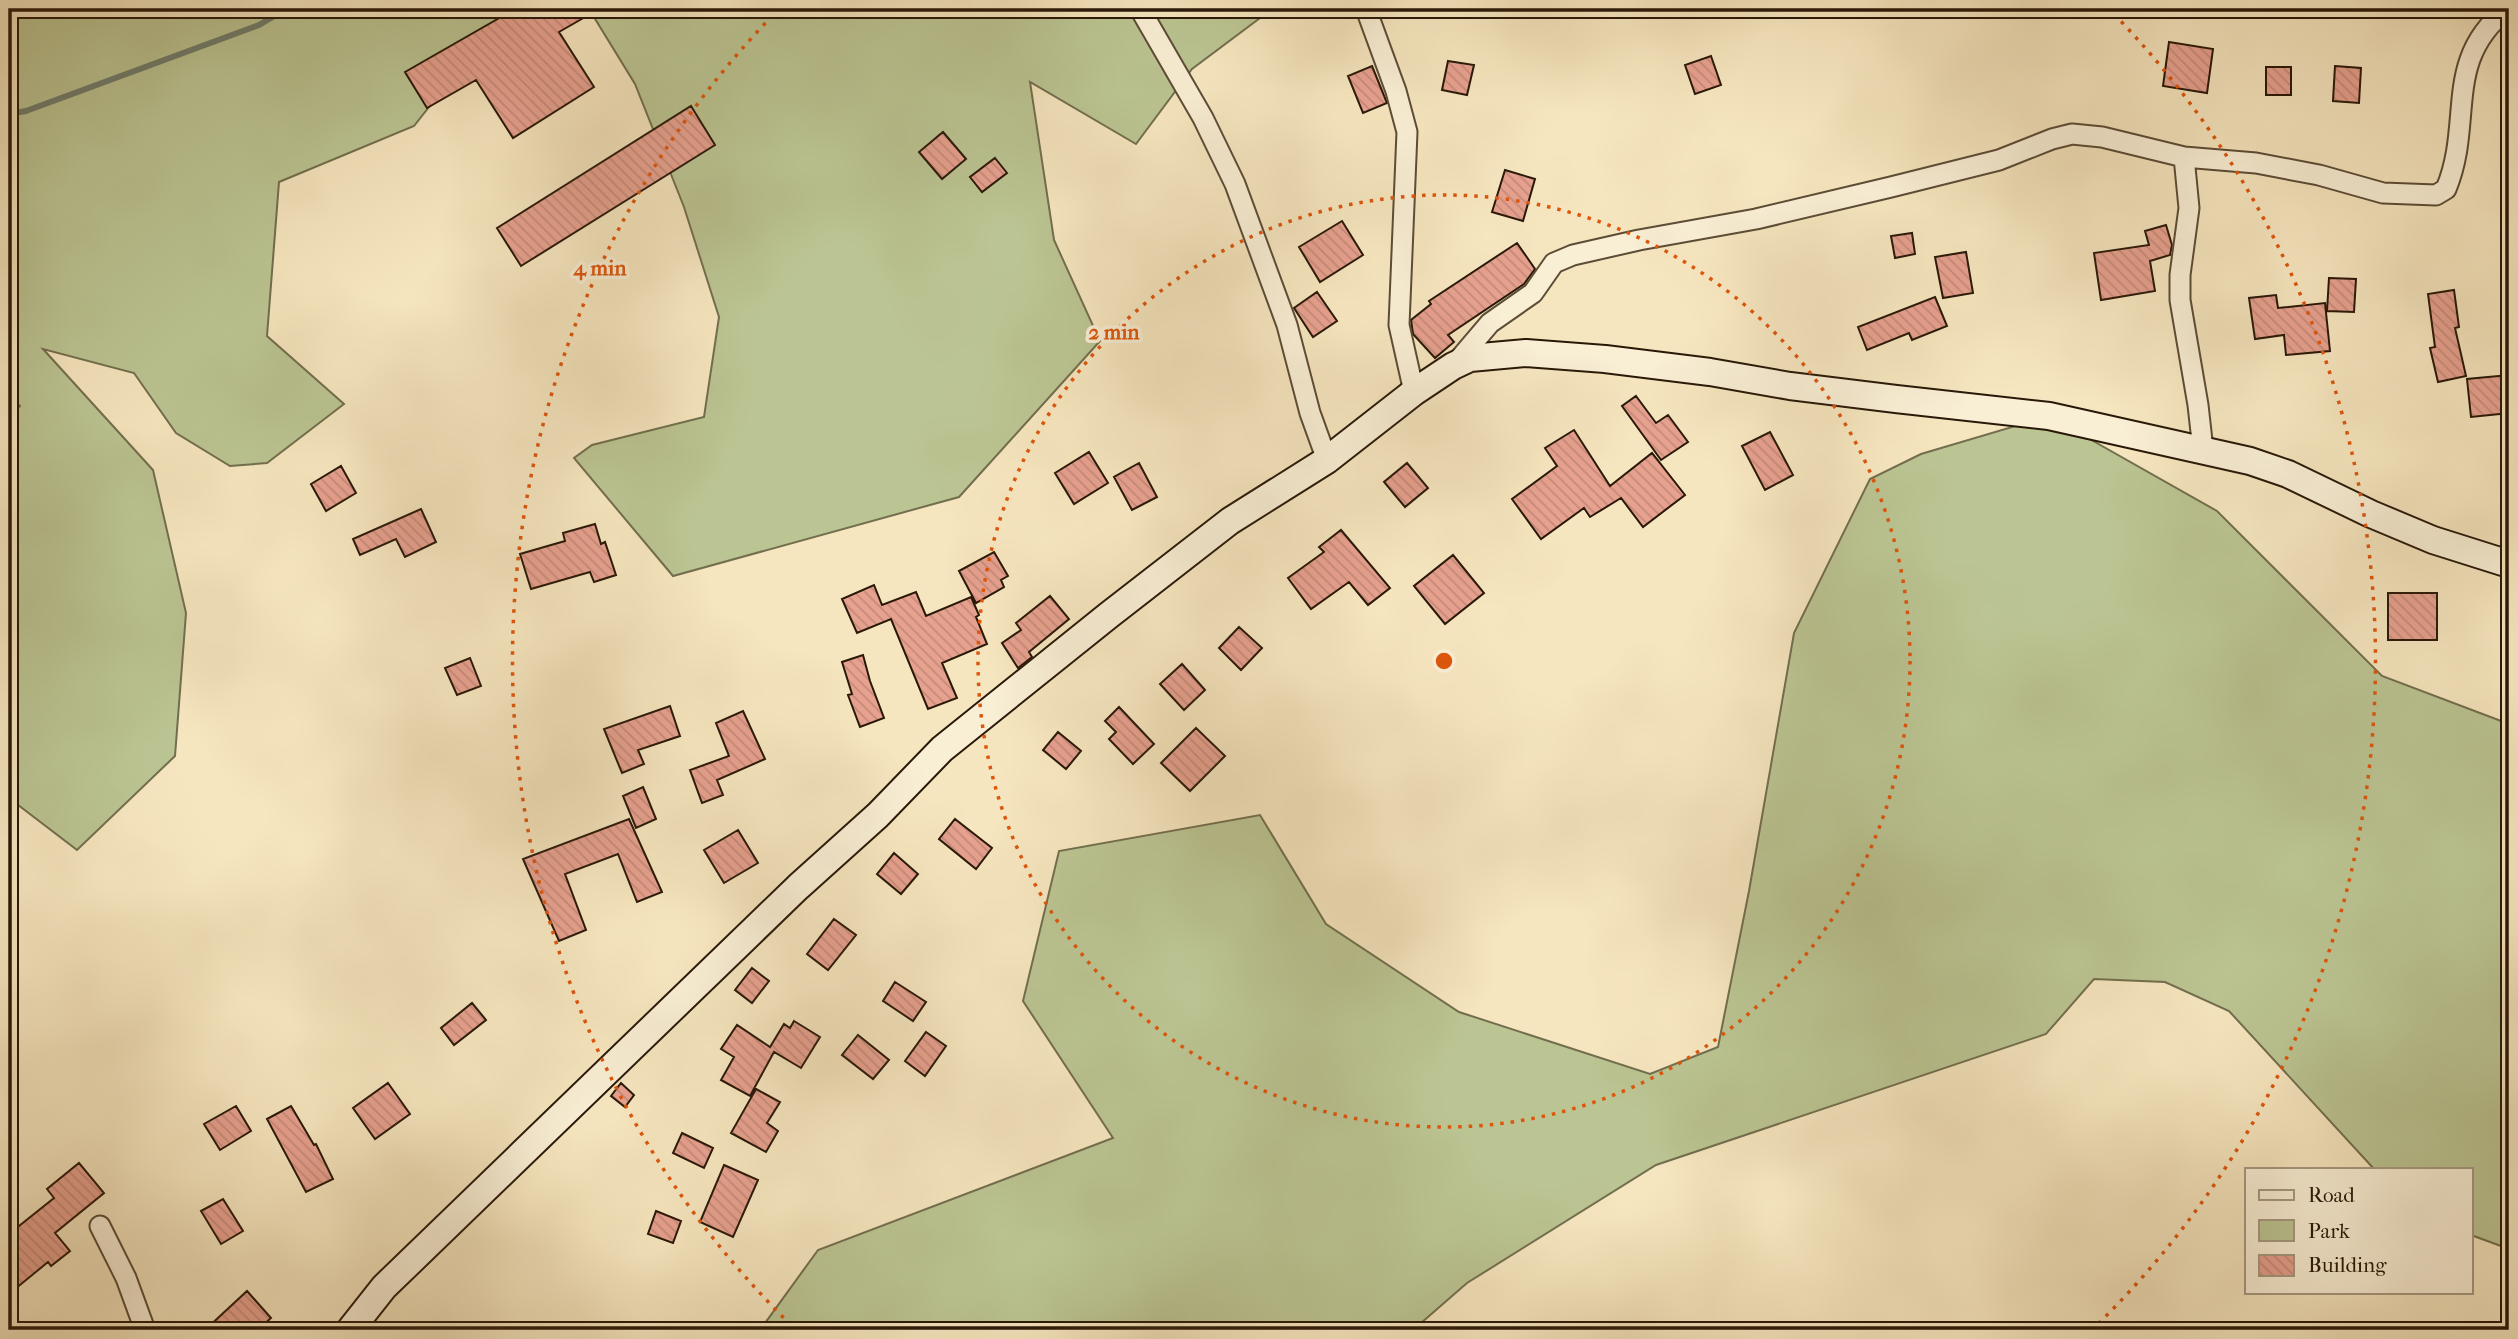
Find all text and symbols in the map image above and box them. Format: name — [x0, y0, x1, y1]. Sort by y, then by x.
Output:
text: 4 min — [573, 256, 627, 281]
text: 2 min — [1088, 320, 1140, 344]
centre of rings — [1432, 649, 1456, 673]
legend — [2245, 1168, 2472, 1294]
text: Road — [2308, 1183, 2355, 1207]
text: Park — [2308, 1219, 2350, 1243]
text: Building — [2308, 1253, 2387, 1277]

